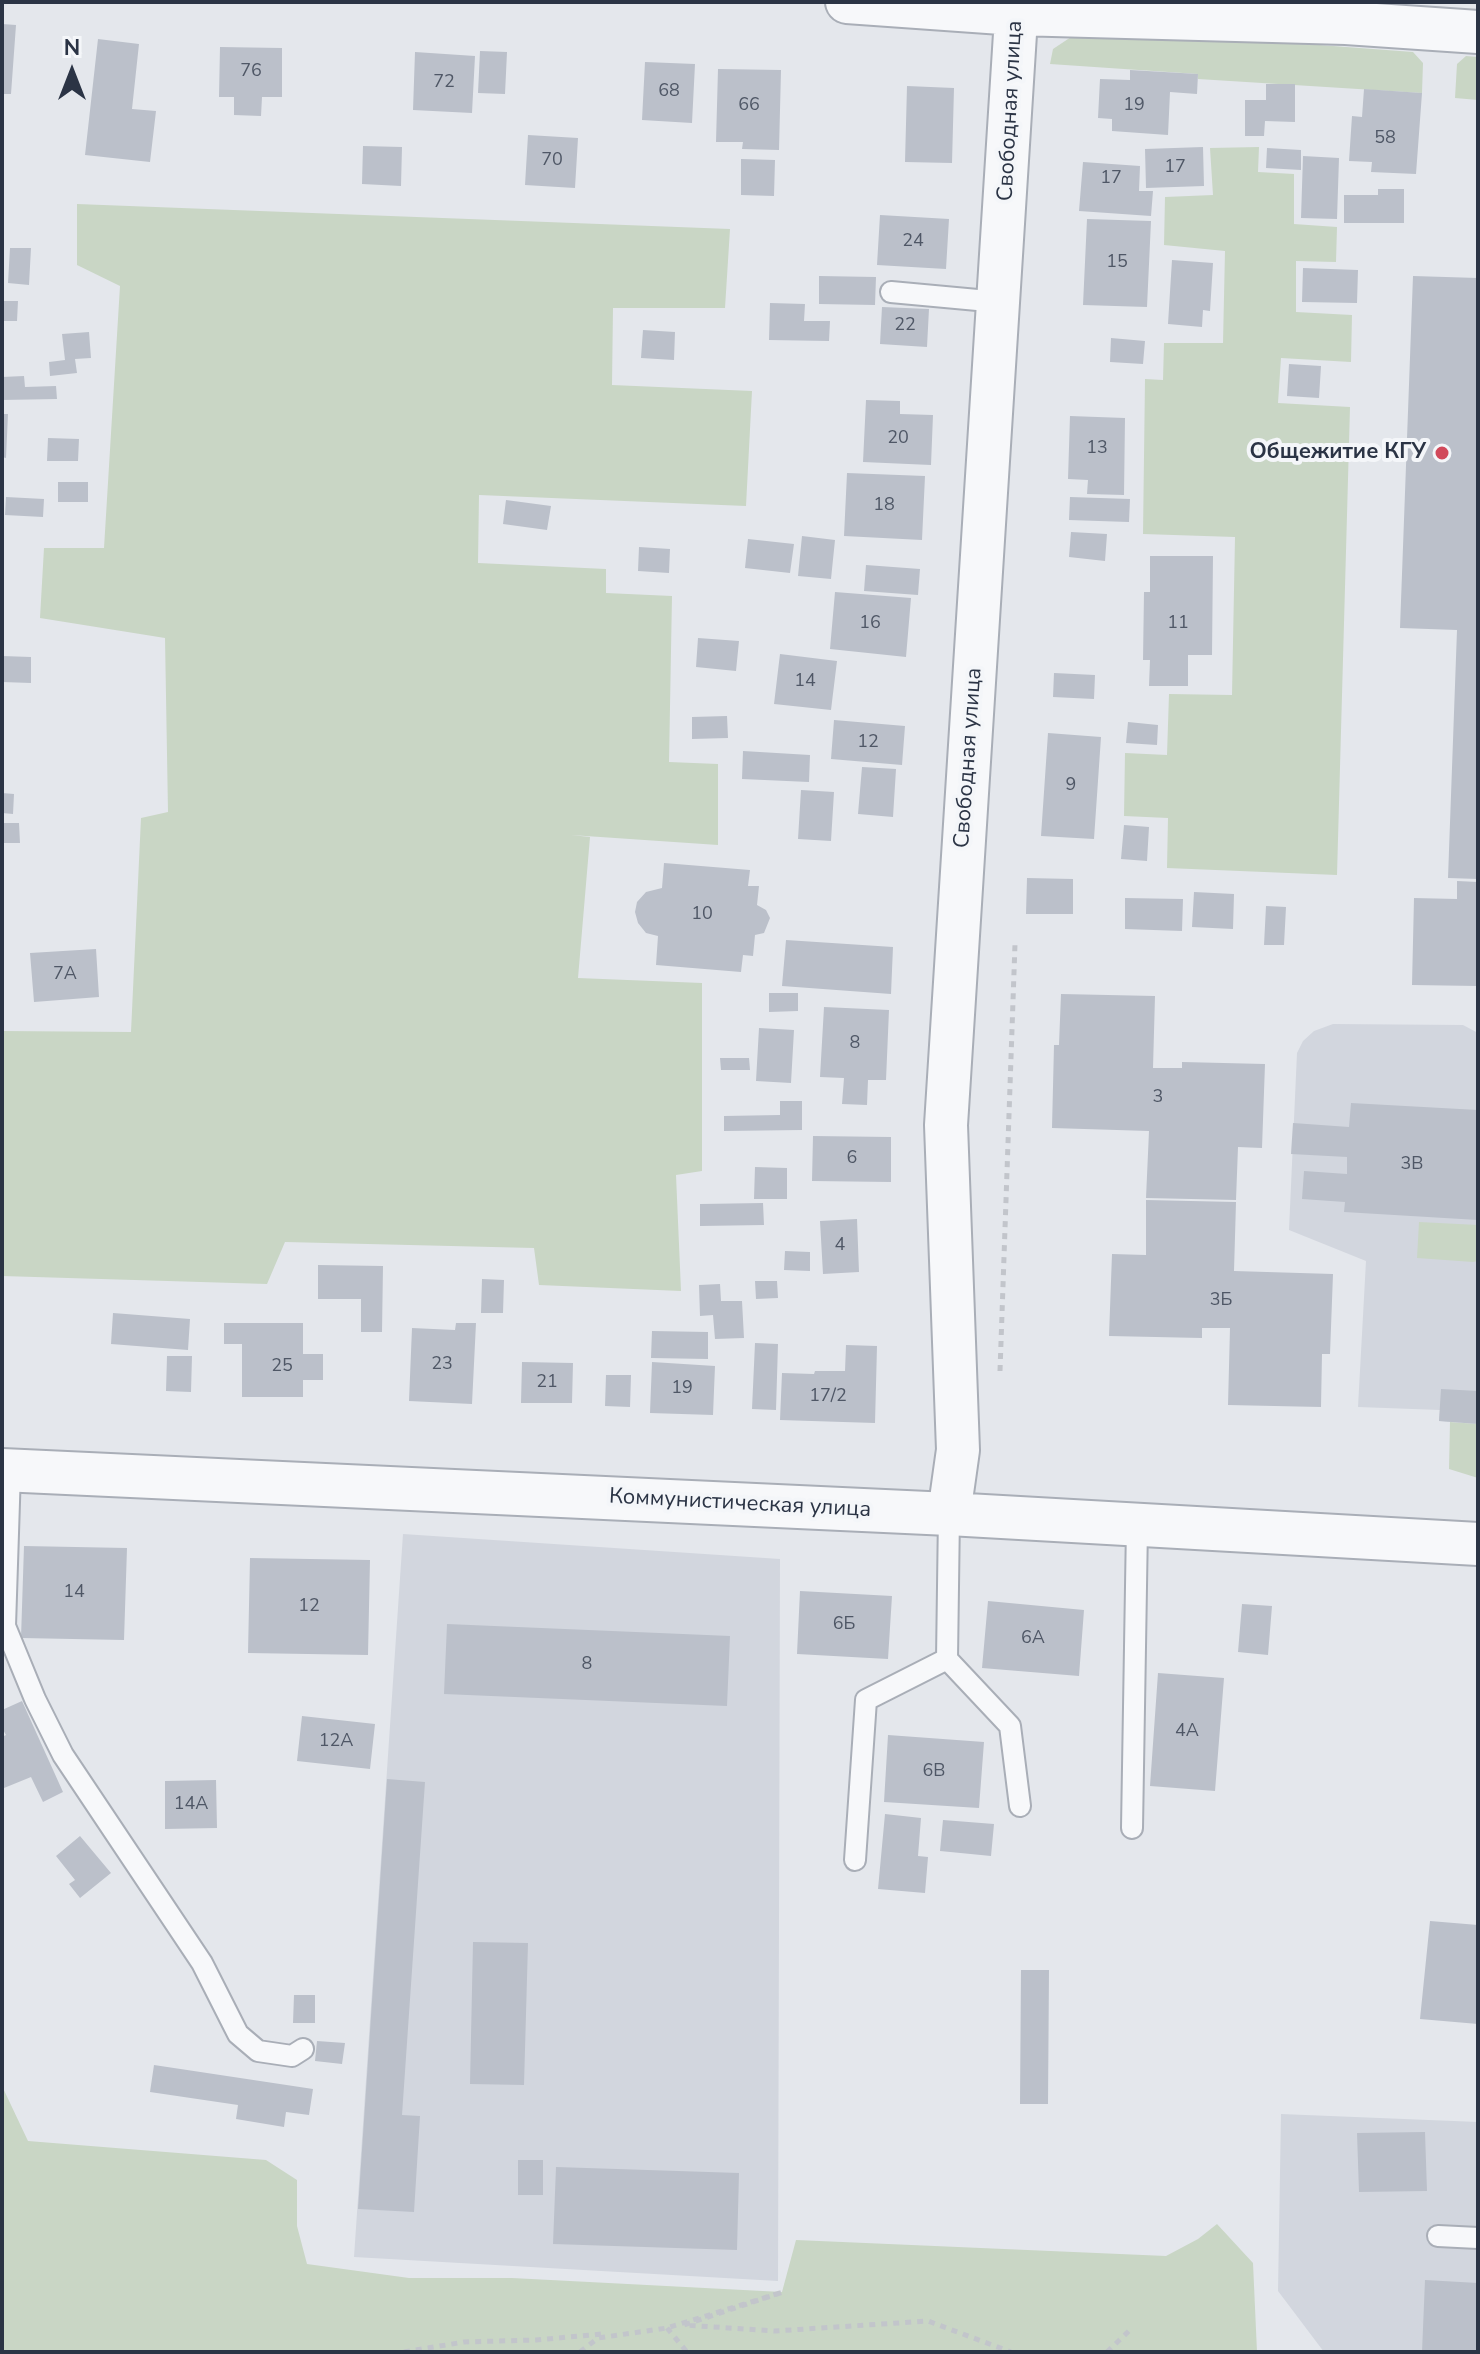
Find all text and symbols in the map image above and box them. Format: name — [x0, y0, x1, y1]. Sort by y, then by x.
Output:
street label: Свободная улица — [993, 20, 1029, 202]
north arrow — [32, 32, 112, 112]
text: N — [64, 33, 80, 63]
house number: 76 — [240, 61, 262, 83]
house number: 72 — [433, 72, 455, 94]
house number: 68 — [658, 81, 680, 103]
house number: 66 — [738, 95, 760, 117]
house number: 19 — [1123, 95, 1145, 117]
house number: 58 — [1374, 128, 1396, 150]
house number: 70 — [541, 150, 563, 172]
house number: 17 — [1164, 157, 1186, 179]
house number: 17 — [1100, 168, 1122, 190]
house number: 24 — [902, 231, 924, 253]
house number: 15 — [1106, 252, 1128, 274]
house number: 22 — [894, 315, 916, 337]
house number: 20 — [887, 428, 909, 450]
house number: 13 — [1086, 438, 1108, 460]
place label: Общежитие КГУ — [1250, 440, 1426, 466]
marker: Общежитие КГУ — [1433, 444, 1451, 462]
house number: 18 — [873, 495, 895, 517]
house number: 16 — [859, 613, 881, 635]
house number: 11 — [1167, 613, 1189, 635]
street label: Свободная улица — [950, 667, 988, 849]
house number: 14 — [794, 671, 816, 693]
house number: 12 — [857, 732, 879, 754]
house number: 9 — [1066, 775, 1076, 797]
house number: 10 — [691, 904, 713, 926]
house number: 7А — [53, 964, 77, 986]
house number: 8 — [850, 1033, 860, 1055]
house number: 3 — [1153, 1087, 1163, 1109]
house number: 6 — [847, 1148, 857, 1170]
house number: 3В — [1401, 1154, 1423, 1176]
house number: 4 — [835, 1235, 845, 1257]
house number: 3Б — [1210, 1290, 1232, 1312]
house number: 23 — [431, 1354, 453, 1376]
house number: 25 — [271, 1356, 293, 1378]
house number: 21 — [536, 1372, 558, 1394]
house number: 19 — [671, 1378, 693, 1400]
house number: 17/2 — [809, 1386, 847, 1408]
street label: Коммунистическая улица — [608, 1484, 872, 1524]
house number: 14 — [63, 1582, 85, 1604]
house number: 12 — [298, 1596, 320, 1618]
house number: 6Б — [833, 1614, 855, 1636]
house number: 6А — [1021, 1628, 1045, 1650]
house number: 8 — [582, 1654, 592, 1676]
house number: 4А — [1175, 1721, 1199, 1743]
house number: 12А — [319, 1731, 353, 1753]
house number: 6В — [923, 1761, 945, 1783]
house number: 14А — [174, 1794, 208, 1816]

